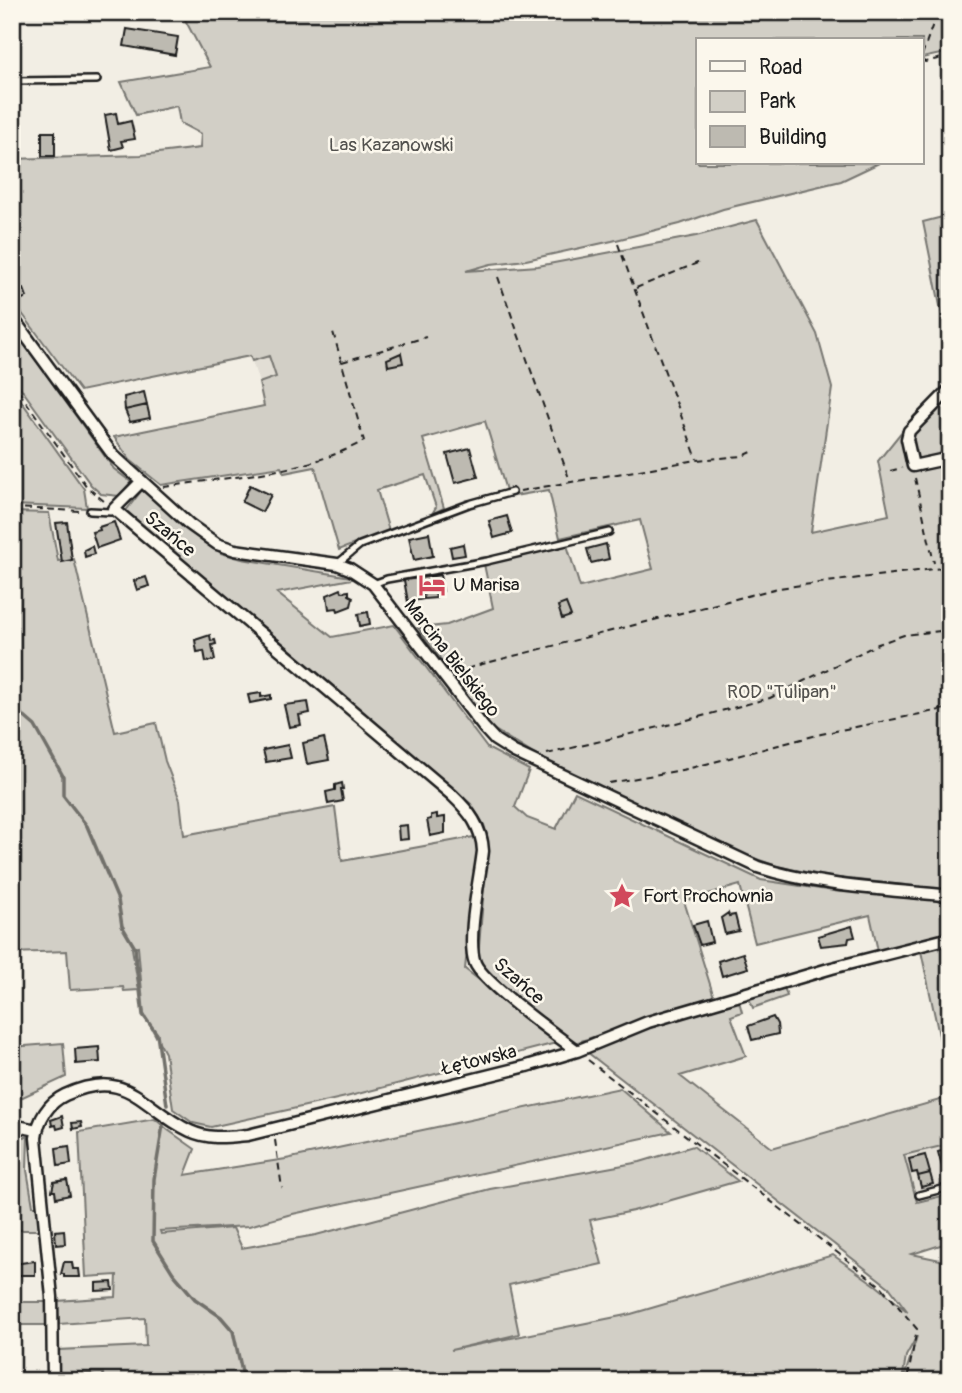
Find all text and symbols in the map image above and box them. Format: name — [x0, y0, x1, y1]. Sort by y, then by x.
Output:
legend — [696, 38, 923, 164]
text: Road — [759, 54, 803, 81]
text: Park — [759, 88, 796, 115]
text: Building — [759, 124, 826, 151]
park label: Las Kazanowski — [329, 133, 453, 157]
street label: Szańce — [139, 506, 201, 563]
hotel icon: U Marisa — [417, 570, 447, 600]
place label: U Marisa — [453, 573, 520, 597]
street label: Marcina Bielskiego — [399, 594, 505, 722]
park label: ROD "Tulipan" — [727, 680, 837, 704]
place icon: Fort Prochownia — [607, 881, 637, 911]
place label: Fort Prochownia — [643, 884, 774, 908]
street label: Szańce — [489, 952, 550, 1010]
street label: Łętowska — [438, 1039, 519, 1081]

